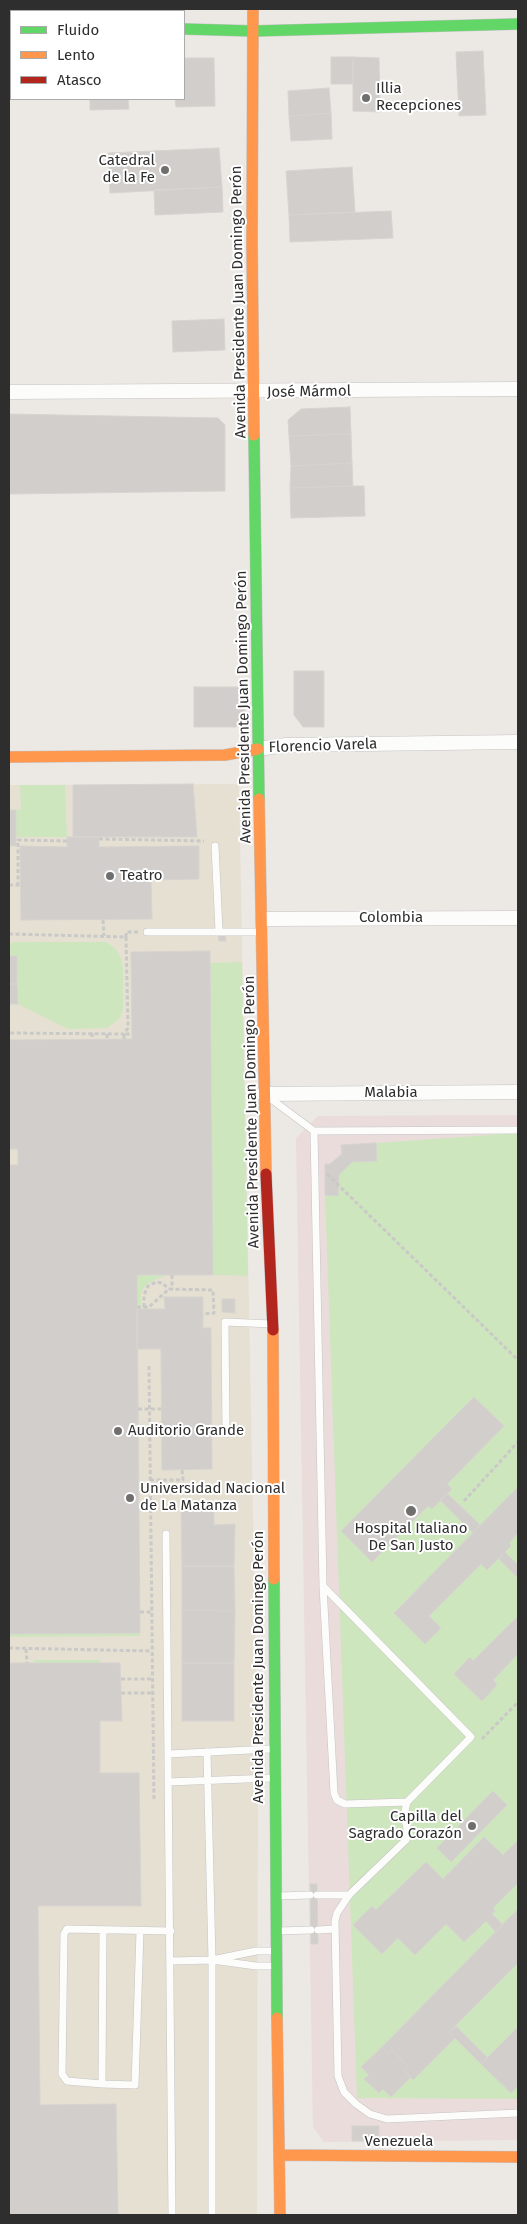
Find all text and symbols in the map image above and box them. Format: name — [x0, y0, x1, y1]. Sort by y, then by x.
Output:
legend — [10, 10, 185, 100]
text: Fluido — [57, 21, 99, 39]
text: Lento — [57, 46, 95, 64]
text: Atasco — [57, 71, 102, 89]
place label: Illia Recepciones — [376, 80, 461, 115]
marker: Illia Recepciones — [360, 92, 372, 104]
place label: Catedral de la Fe — [99, 152, 155, 187]
marker: Catedral de la Fe — [159, 164, 171, 176]
street label: Avenida Presidente Juan Domingo Perón — [228, 165, 250, 439]
street label: José Mármol — [267, 382, 351, 402]
street label: Avenida Presidente Juan Domingo Perón — [233, 570, 255, 844]
street label: Florencio Varela — [268, 735, 378, 757]
place label: Teatro — [120, 867, 163, 885]
marker: Teatro — [104, 870, 116, 882]
street label: Colombia — [359, 909, 423, 927]
street label: Avenida Presidente Juan Domingo Perón — [241, 975, 263, 1249]
street label: Malabia — [364, 1084, 418, 1102]
place label: Auditorio Grande — [128, 1422, 244, 1440]
marker: Auditorio Grande — [112, 1425, 124, 1437]
place label: Universidad Nacional de La Matanza — [140, 1480, 285, 1515]
marker: Universidad Nacional de La Matanza — [124, 1492, 136, 1504]
marker: Hospital Italiano De San Justo — [404, 1504, 418, 1518]
place label: Hospital Italiano De San Justo — [355, 1520, 467, 1555]
street label: Avenida Presidente Juan Domingo Perón — [250, 1531, 268, 1803]
place label: Capilla del Sagrado Corazón — [349, 1808, 462, 1843]
marker: Capilla del Sagrado Corazón — [466, 1820, 478, 1832]
street label: Venezuela — [365, 2133, 433, 2151]

